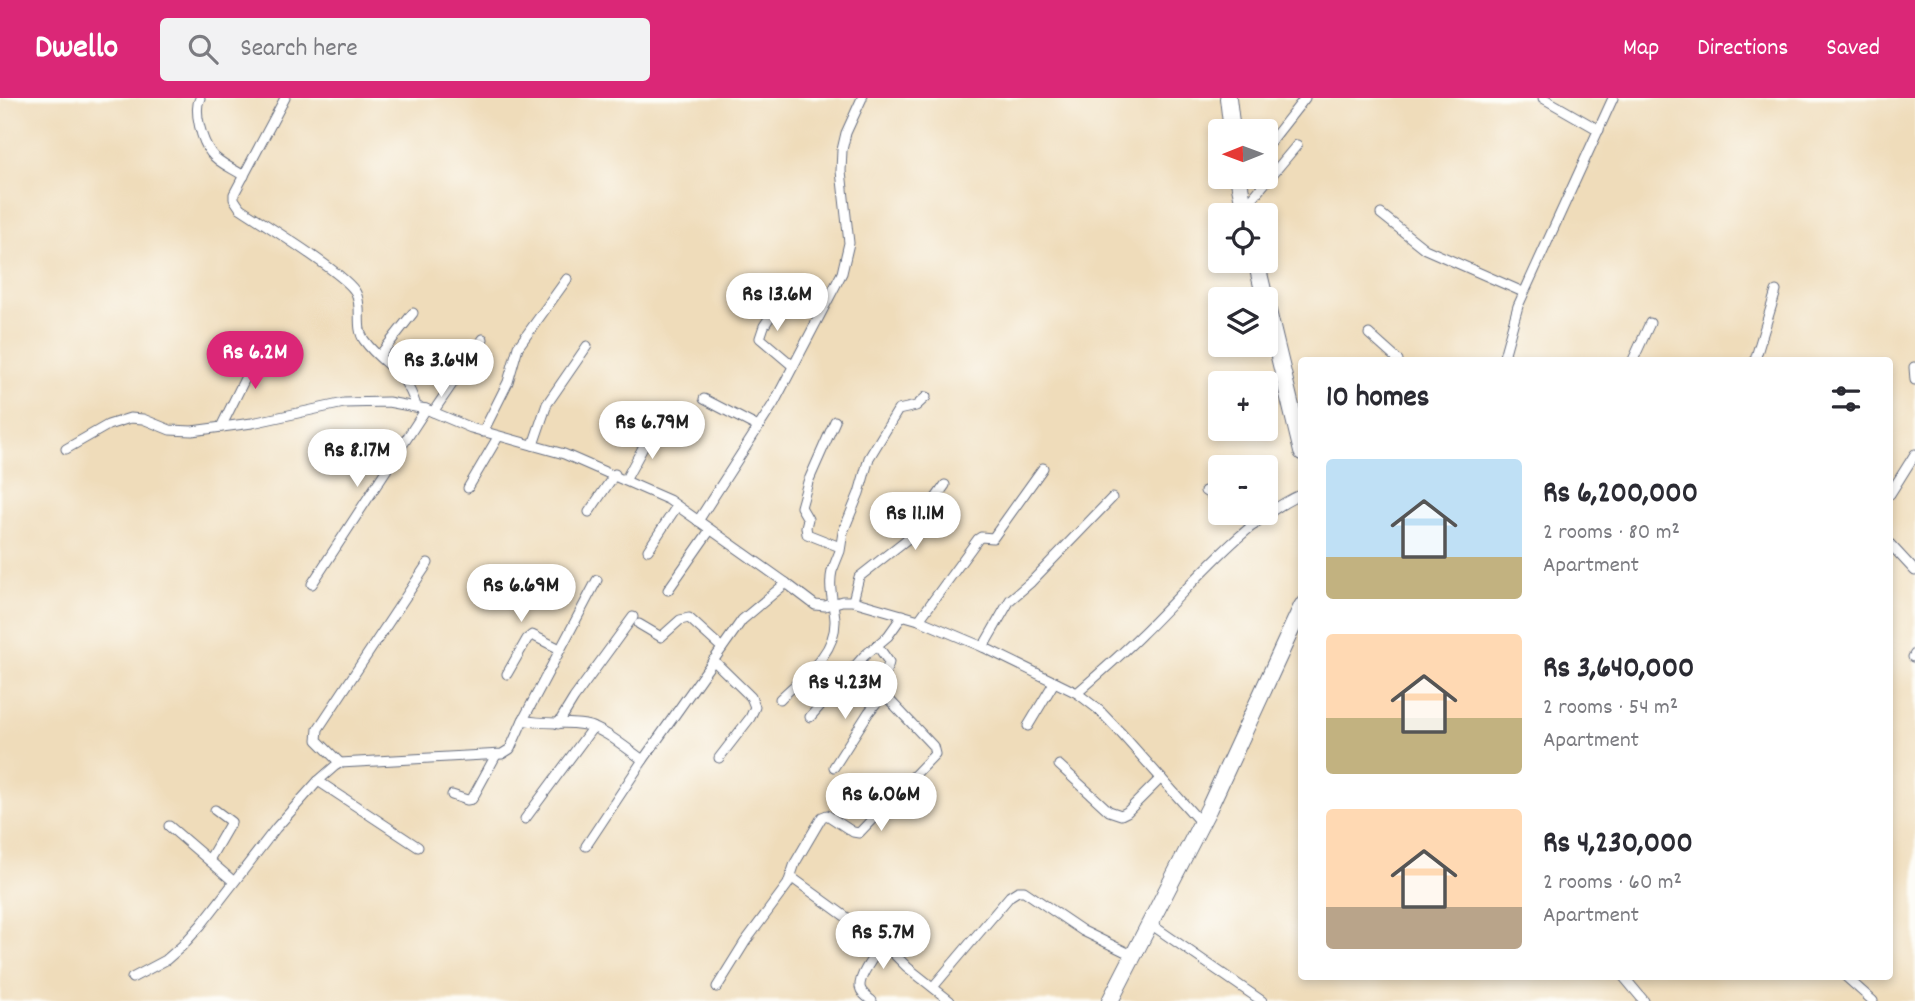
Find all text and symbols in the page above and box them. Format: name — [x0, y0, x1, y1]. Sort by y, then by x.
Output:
search box — [160, 18, 650, 81]
text: Dwello — [35, 26, 118, 73]
icon: search — [184, 30, 222, 68]
text: Search here — [240, 31, 358, 68]
text: Map — [1623, 32, 1659, 66]
text: Directions — [1697, 32, 1788, 66]
text: Saved — [1826, 32, 1880, 66]
north arrow — [1208, 119, 1278, 189]
map controls — [1208, 119, 1278, 525]
button: locate — [1208, 203, 1278, 273]
pin: Rs 13.6M — [705, 274, 849, 333]
text: Rs 13.6M — [742, 279, 812, 312]
button: layers — [1208, 287, 1278, 357]
pin: Rs 6.2M — [190, 331, 320, 391]
text: Rs 6.2M — [223, 337, 287, 370]
pin: Rs 3.64M — [369, 340, 513, 399]
text: Rs 3.64M — [404, 345, 478, 378]
button: + — [1208, 371, 1278, 441]
text: 10 homes — [1326, 378, 1429, 421]
icon: filters — [1827, 380, 1865, 418]
pin: Rs 6.79M — [580, 402, 724, 461]
text: Rs 6.79M — [615, 407, 689, 440]
pin: Rs 8.17M — [285, 430, 429, 489]
text: Rs 8.17M — [324, 435, 390, 468]
button: − — [1208, 455, 1278, 525]
text: Rs 6,200,000 — [1543, 474, 1698, 517]
icon: home — [1382, 487, 1466, 571]
pin: Rs 11.1M — [843, 492, 987, 552]
text: Rs 11.1M — [886, 498, 944, 531]
text: 2 rooms · 80 m² — [1543, 517, 1680, 550]
text: Apartment — [1543, 550, 1639, 583]
pin: Rs 6.69M — [449, 564, 593, 624]
text: Rs 6.69M — [483, 570, 559, 603]
text: Rs 3,640,000 — [1543, 649, 1694, 692]
pin: Rs 4.23M — [773, 662, 917, 721]
icon: home — [1382, 662, 1466, 746]
text: Rs 4.23M — [808, 667, 882, 700]
text: 2 rooms · 54 m² — [1543, 692, 1678, 725]
text: Apartment — [1543, 725, 1639, 758]
pin: Rs 6.06M — [809, 774, 953, 833]
text: Rs 6.06M — [842, 779, 920, 812]
text: Rs 4,230,000 — [1543, 824, 1693, 867]
icon: home — [1382, 837, 1466, 921]
text: 2 rooms · 60 m² — [1543, 867, 1682, 900]
text: Apartment — [1543, 900, 1639, 933]
pin: Rs 5.7M — [818, 912, 948, 971]
text: Rs 5.7M — [852, 917, 914, 950]

